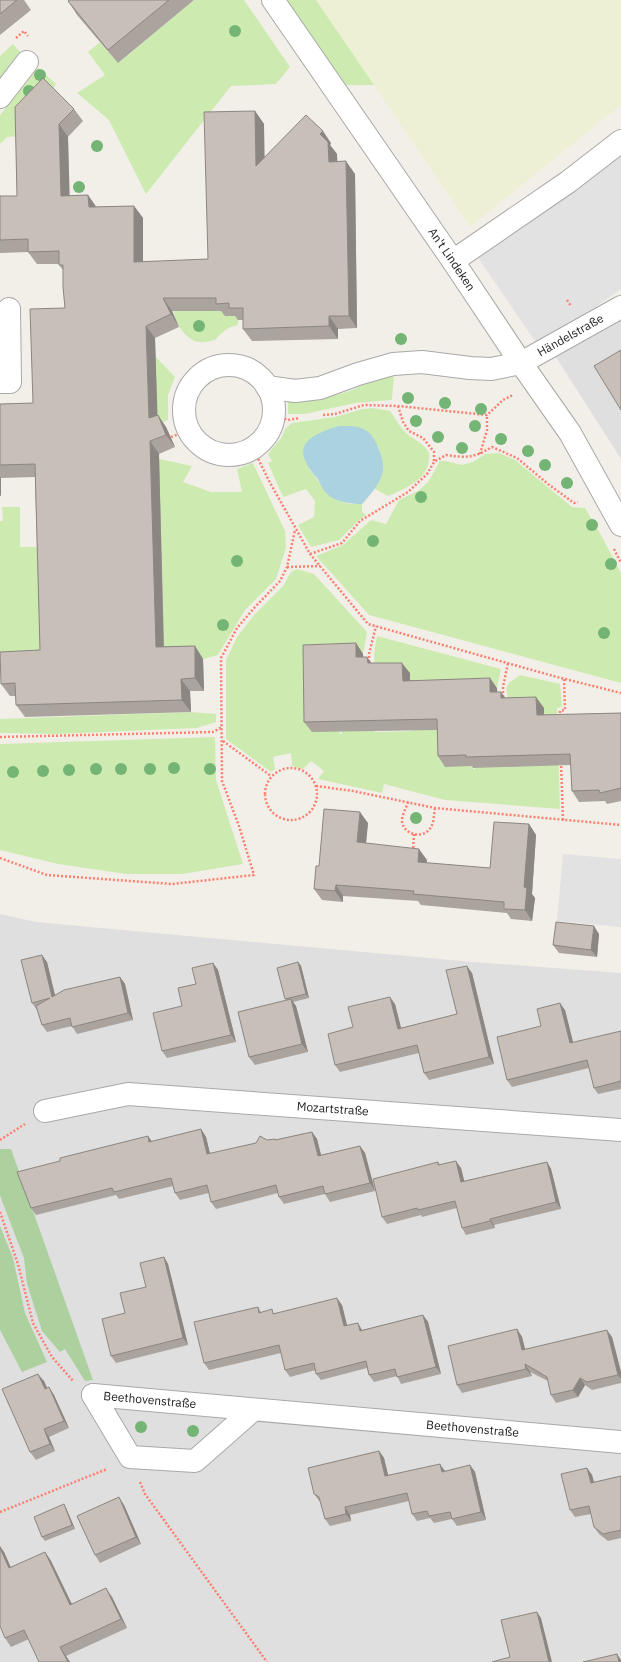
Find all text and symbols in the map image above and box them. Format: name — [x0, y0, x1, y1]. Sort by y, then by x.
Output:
street label: An't Lindeken — [425, 225, 479, 294]
street label: Händelstraße — [534, 310, 606, 359]
street label: Mozartstraße — [296, 1098, 370, 1119]
street label: Beethovenstraße — [103, 1388, 197, 1411]
street label: Beethovenstraße — [426, 1417, 520, 1440]

